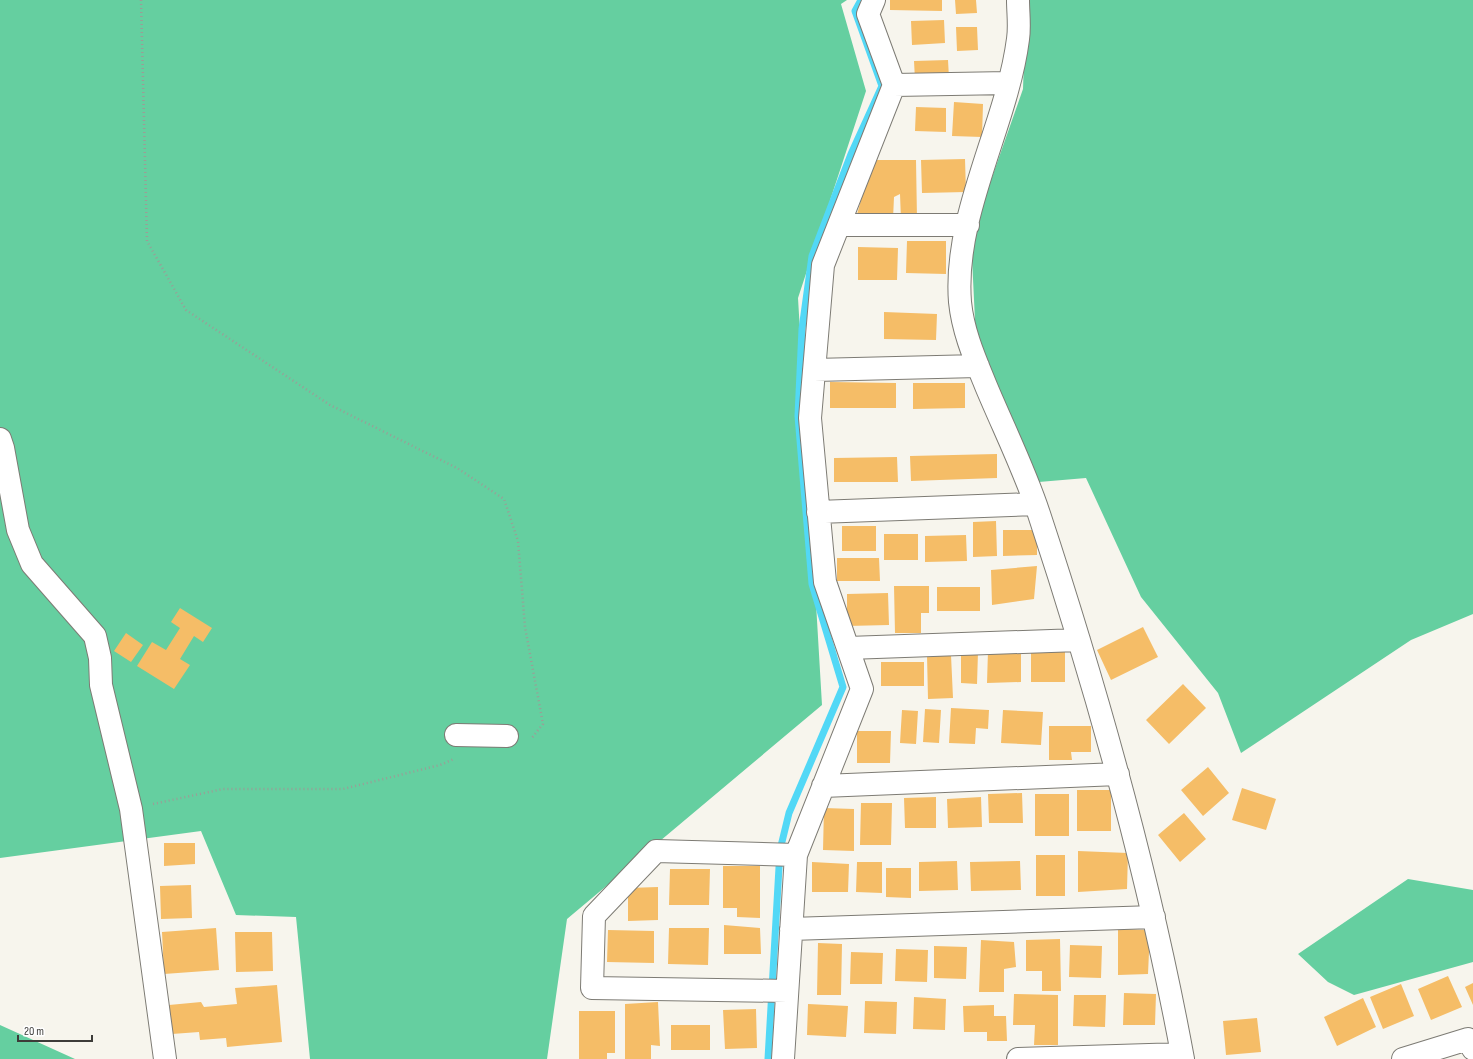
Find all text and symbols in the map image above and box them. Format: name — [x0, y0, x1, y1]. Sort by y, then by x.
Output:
scale bar — [18, 1017, 92, 1043]
text: 20 m — [24, 1024, 44, 1039]

